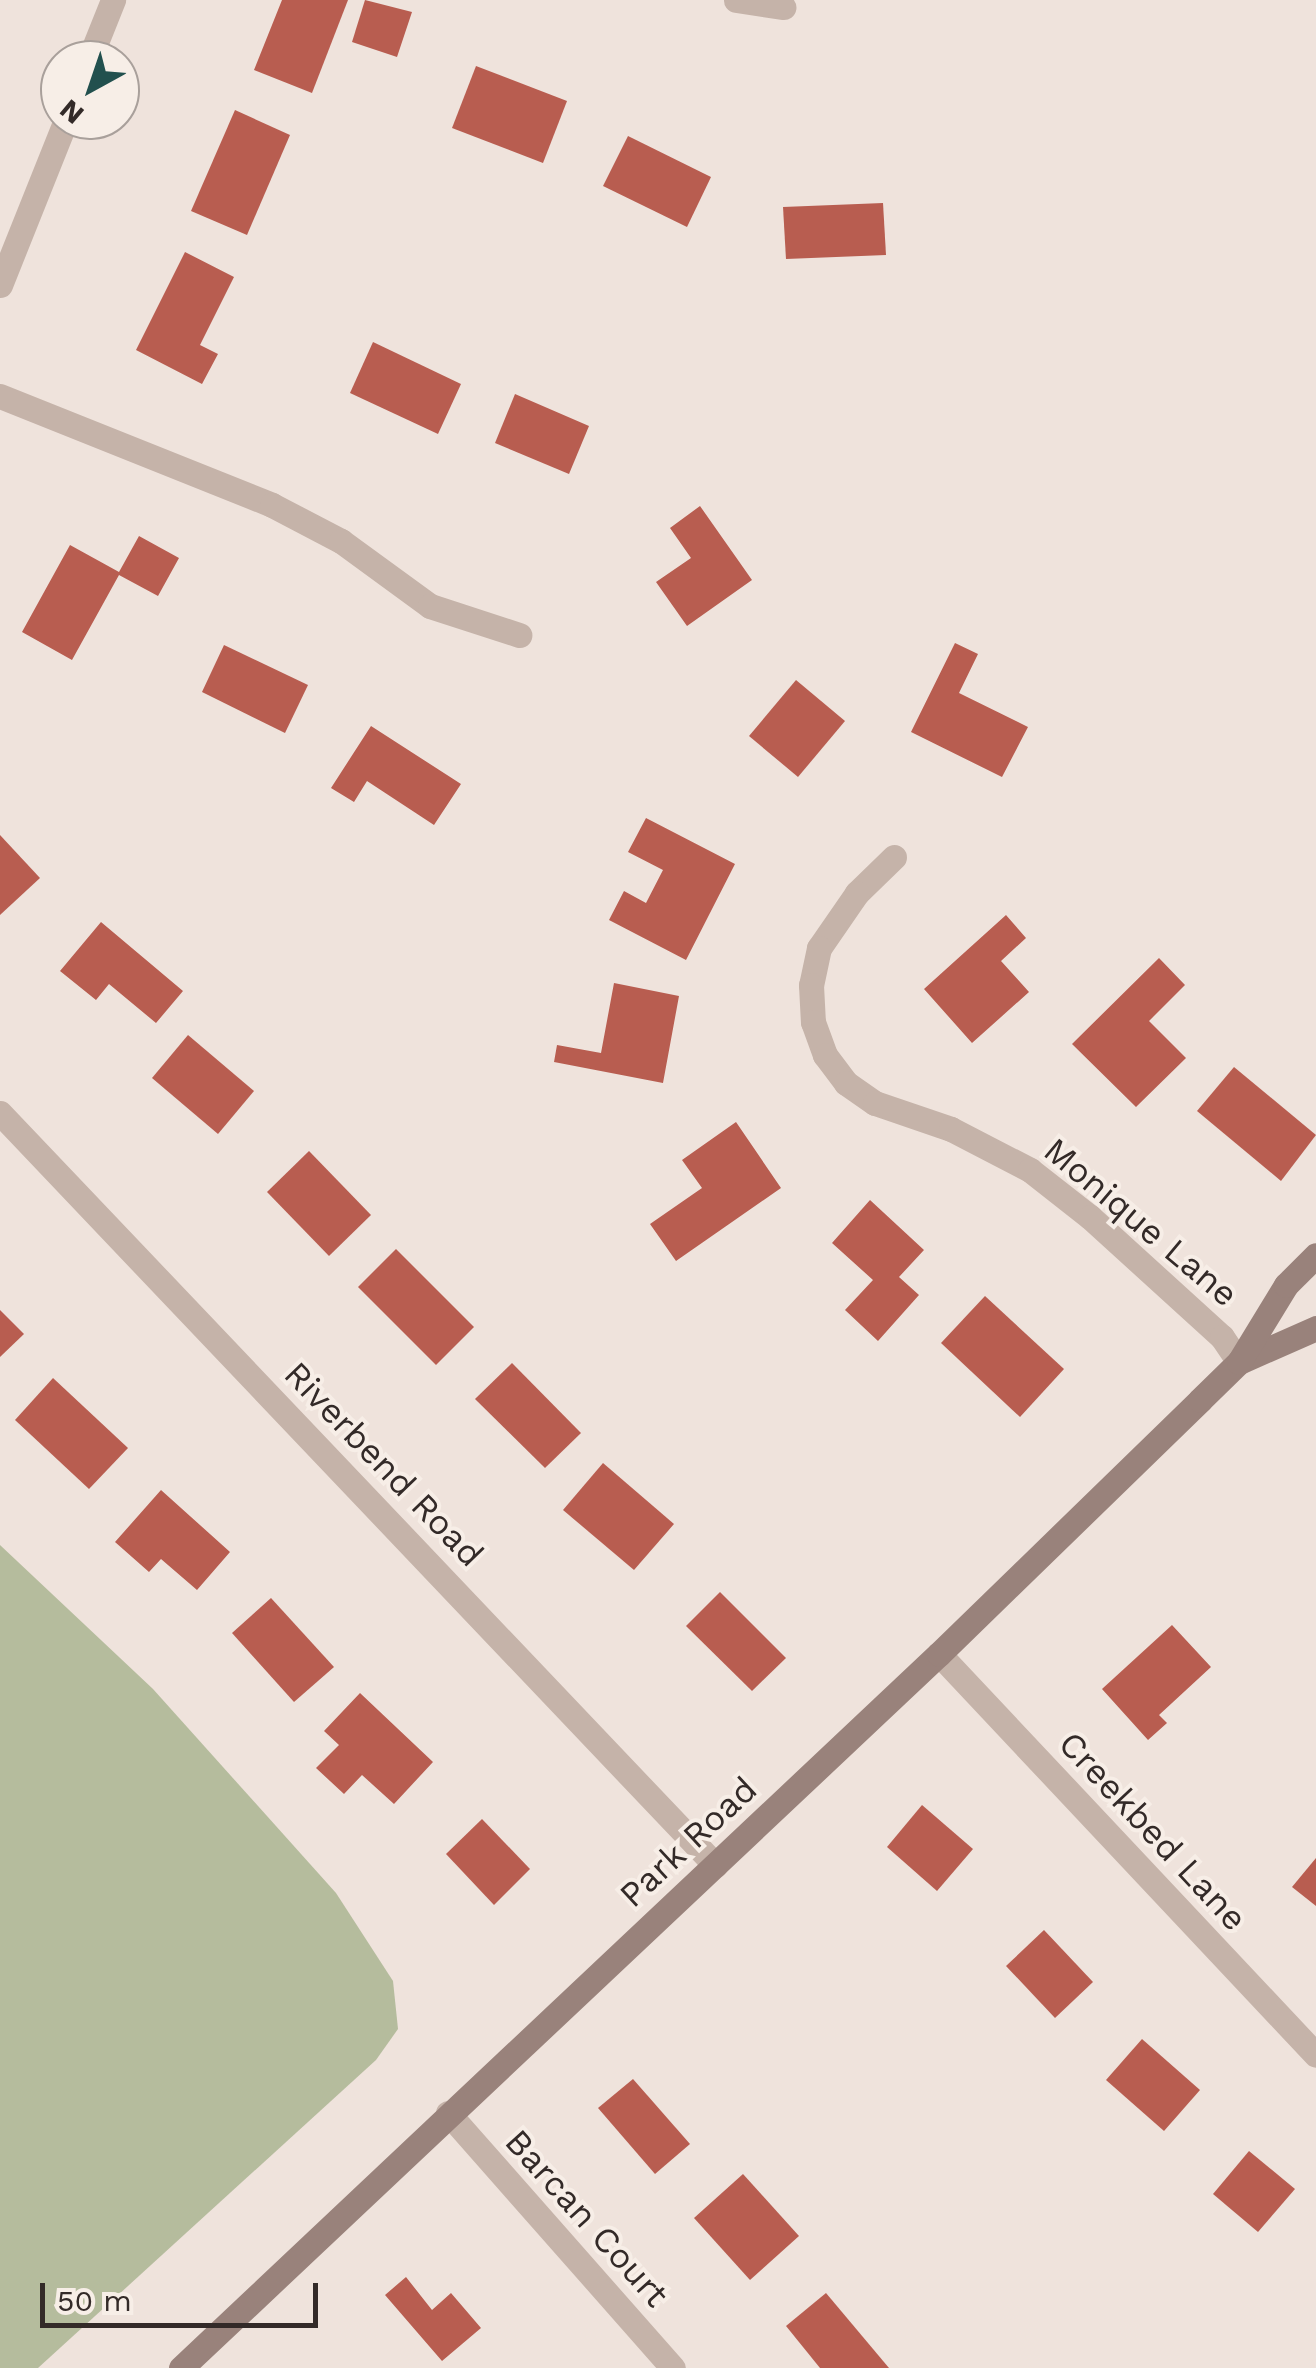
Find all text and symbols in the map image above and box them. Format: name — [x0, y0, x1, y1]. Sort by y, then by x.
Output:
north arrow — [40, 40, 140, 140]
text: N — [53, 93, 90, 131]
street label: Monique Lane — [1036, 1129, 1246, 1315]
street label: Riverbend Road — [276, 1353, 492, 1575]
street label: Creekbed Lane — [1050, 1723, 1256, 1939]
street label: Park Road — [611, 1768, 765, 1916]
street label: Barcan Court — [496, 2121, 678, 2315]
scale bar — [45, 2263, 322, 2325]
text: 50 m — [57, 2283, 132, 2318]

